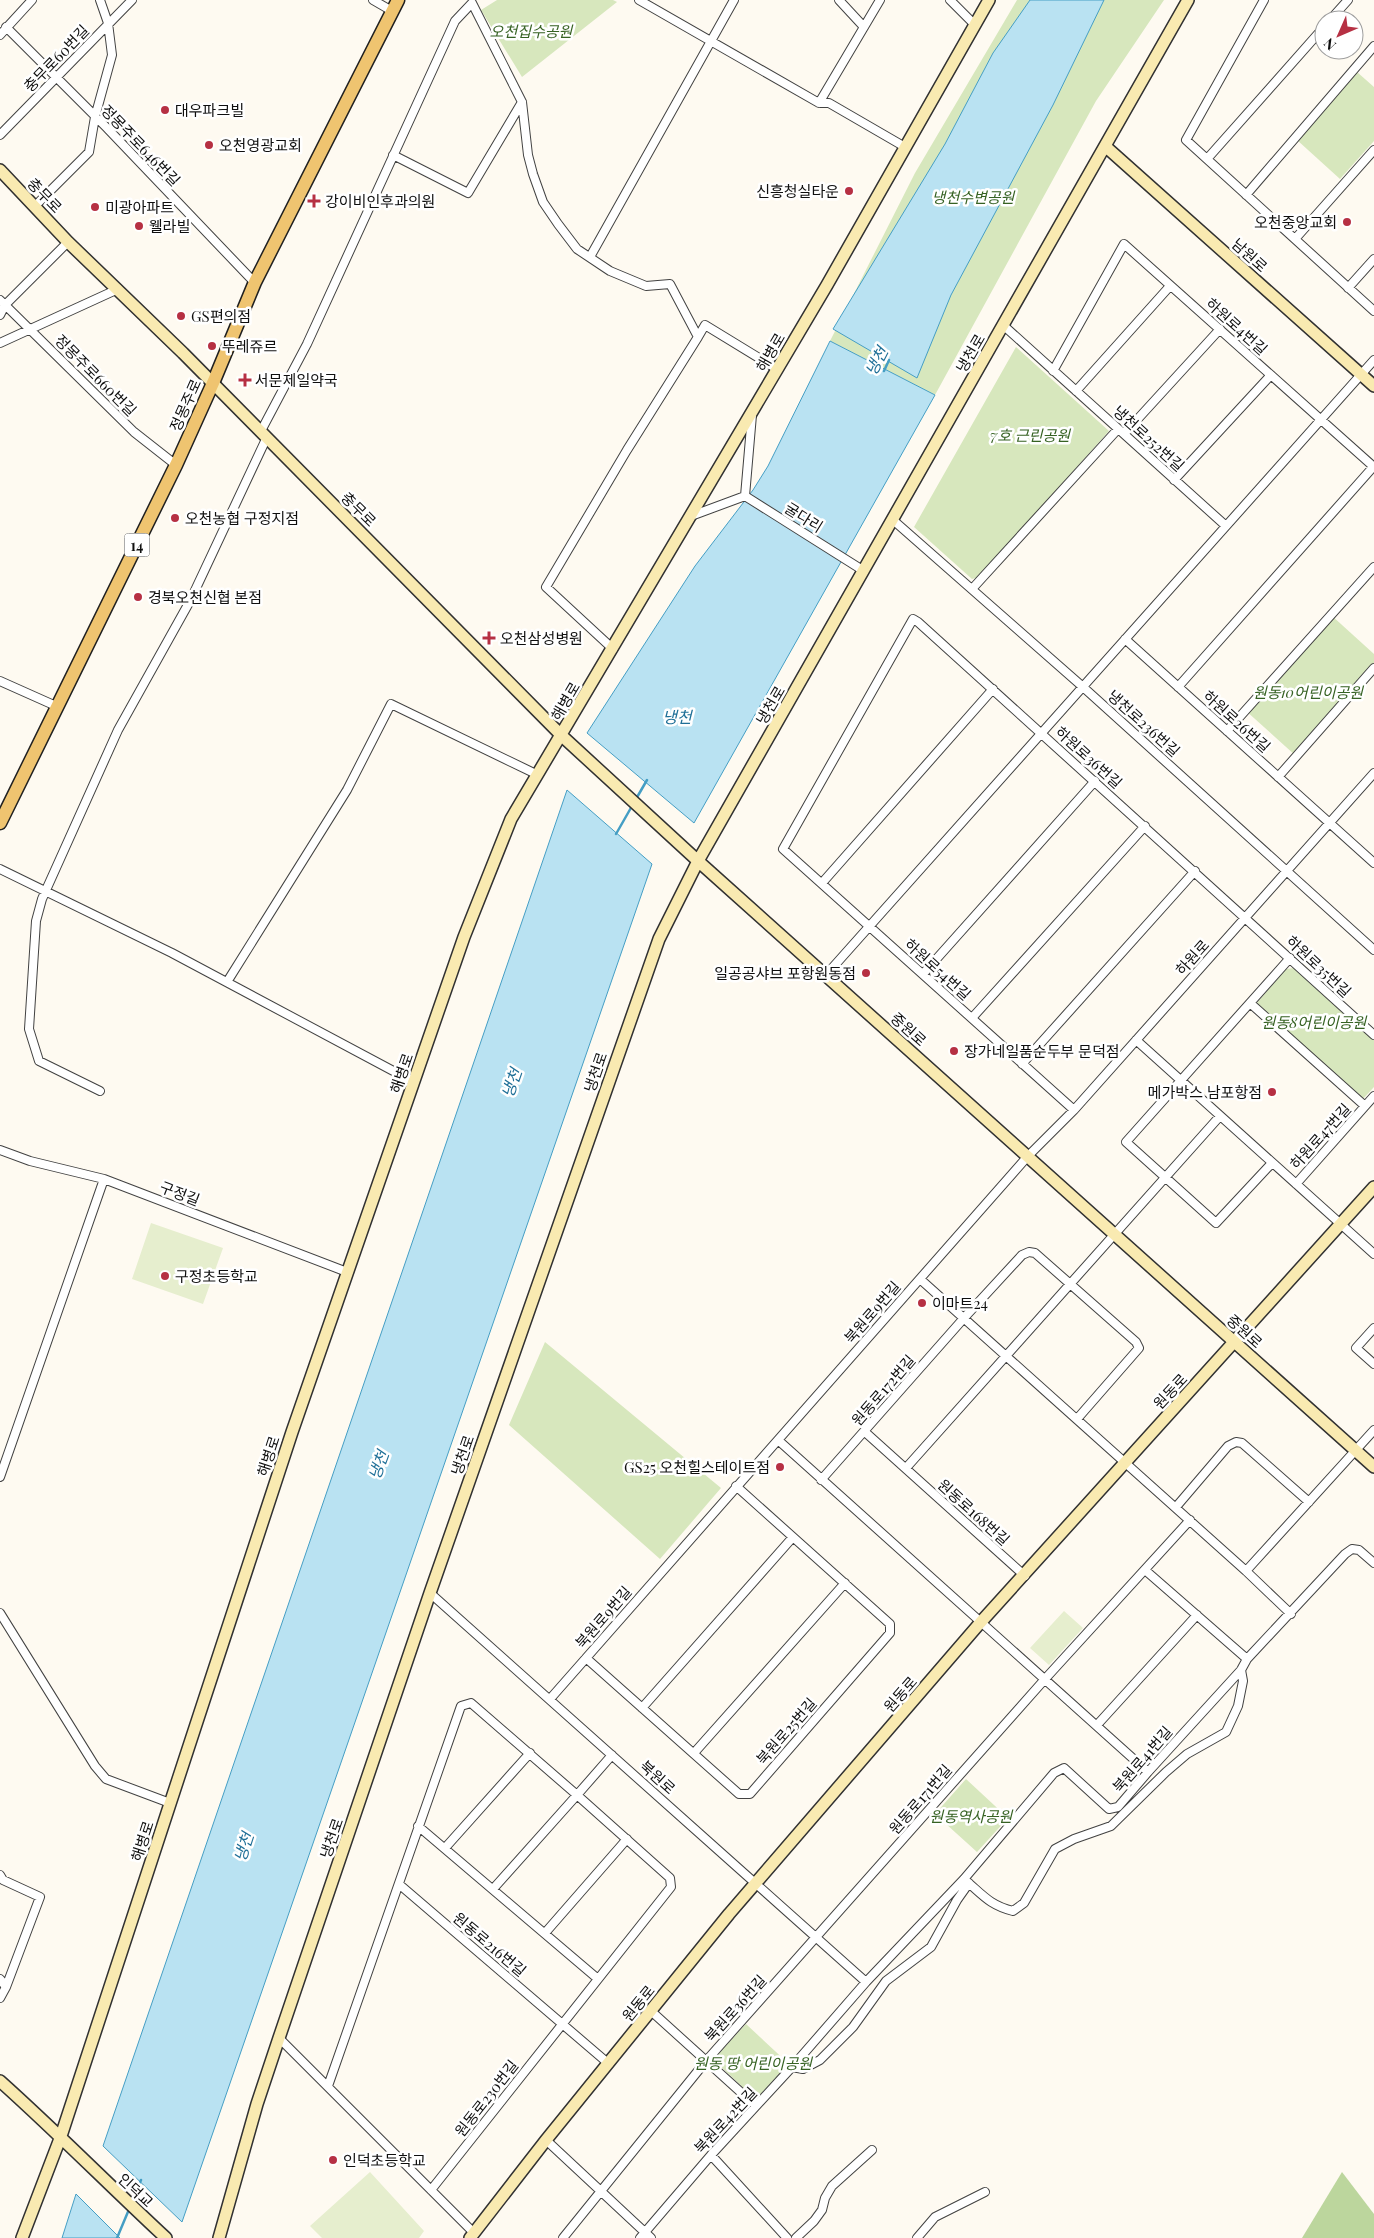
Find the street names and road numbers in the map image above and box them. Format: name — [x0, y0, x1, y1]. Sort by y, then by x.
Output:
street label: 충무로60번길 — [19, 20, 93, 96]
street label: 정몽주로646번길 — [97, 100, 185, 190]
street label: 충무로 — [23, 173, 67, 217]
street label: 남원로 — [1228, 234, 1272, 276]
street label: 하원로4번길 — [1202, 293, 1272, 359]
street label: 해병로 — [751, 329, 789, 375]
street label: 정몽주로660번길 — [51, 330, 141, 420]
street label: 냉천로 — [951, 330, 989, 376]
street label: 정몽주로 — [165, 376, 205, 434]
street label: 냉천로252번길 — [1109, 401, 1189, 475]
street label: 충무로 — [337, 487, 381, 531]
street label: 굴다리 — [781, 498, 827, 536]
road number: 14 — [124, 534, 150, 556]
street label: 해병로 — [546, 678, 584, 724]
street label: 냉천로 — [751, 682, 789, 728]
street label: 냉천로236번길 — [1104, 685, 1184, 761]
street label: 하원로26번길 — [1199, 685, 1275, 757]
street label: 하원로36번길 — [1051, 722, 1127, 792]
street label: 하원로35번길 — [1282, 931, 1356, 1001]
street label: 하원로54번길 — [901, 934, 975, 1004]
street label: 하원로 — [1171, 935, 1213, 979]
street label: 중원로 — [887, 1008, 931, 1050]
street label: 냉천로 — [579, 1049, 611, 1095]
street label: 해병로 — [385, 1050, 417, 1096]
street label: 하원로47번길 — [1285, 1099, 1355, 1173]
street label: 구정길 — [157, 1176, 203, 1210]
street label: 북원로9번길 — [839, 1277, 905, 1347]
street label: 중원로 — [1223, 1310, 1267, 1352]
street label: 원동로172번길 — [847, 1350, 919, 1430]
street label: 원동로 — [1149, 1369, 1191, 1413]
street label: 냉천로 — [446, 1432, 478, 1478]
street label: 해병로 — [252, 1433, 284, 1479]
street label: 원동로168번길 — [934, 1474, 1014, 1550]
street label: 북원로9번길 — [570, 1582, 636, 1652]
street label: 원동로 — [879, 1672, 921, 1716]
street label: 북원로25번길 — [751, 1693, 821, 1769]
street label: 북원로41번길 — [1108, 1722, 1176, 1796]
street label: 북원로 — [636, 1756, 680, 1798]
street label: 원동로171번길 — [884, 1760, 956, 1838]
street label: 냉천로 — [315, 1815, 347, 1861]
street label: 해병로 — [126, 1818, 158, 1864]
street label: 원동로216번길 — [449, 1908, 531, 1980]
street label: 북원로36번길 — [700, 1970, 770, 2046]
street label: 원동로 — [617, 1981, 659, 2025]
street label: 원동로230번길 — [450, 2056, 522, 2140]
street label: 북원로42번길 — [689, 2083, 761, 2157]
street label: 인덕교 — [114, 2169, 158, 2211]

